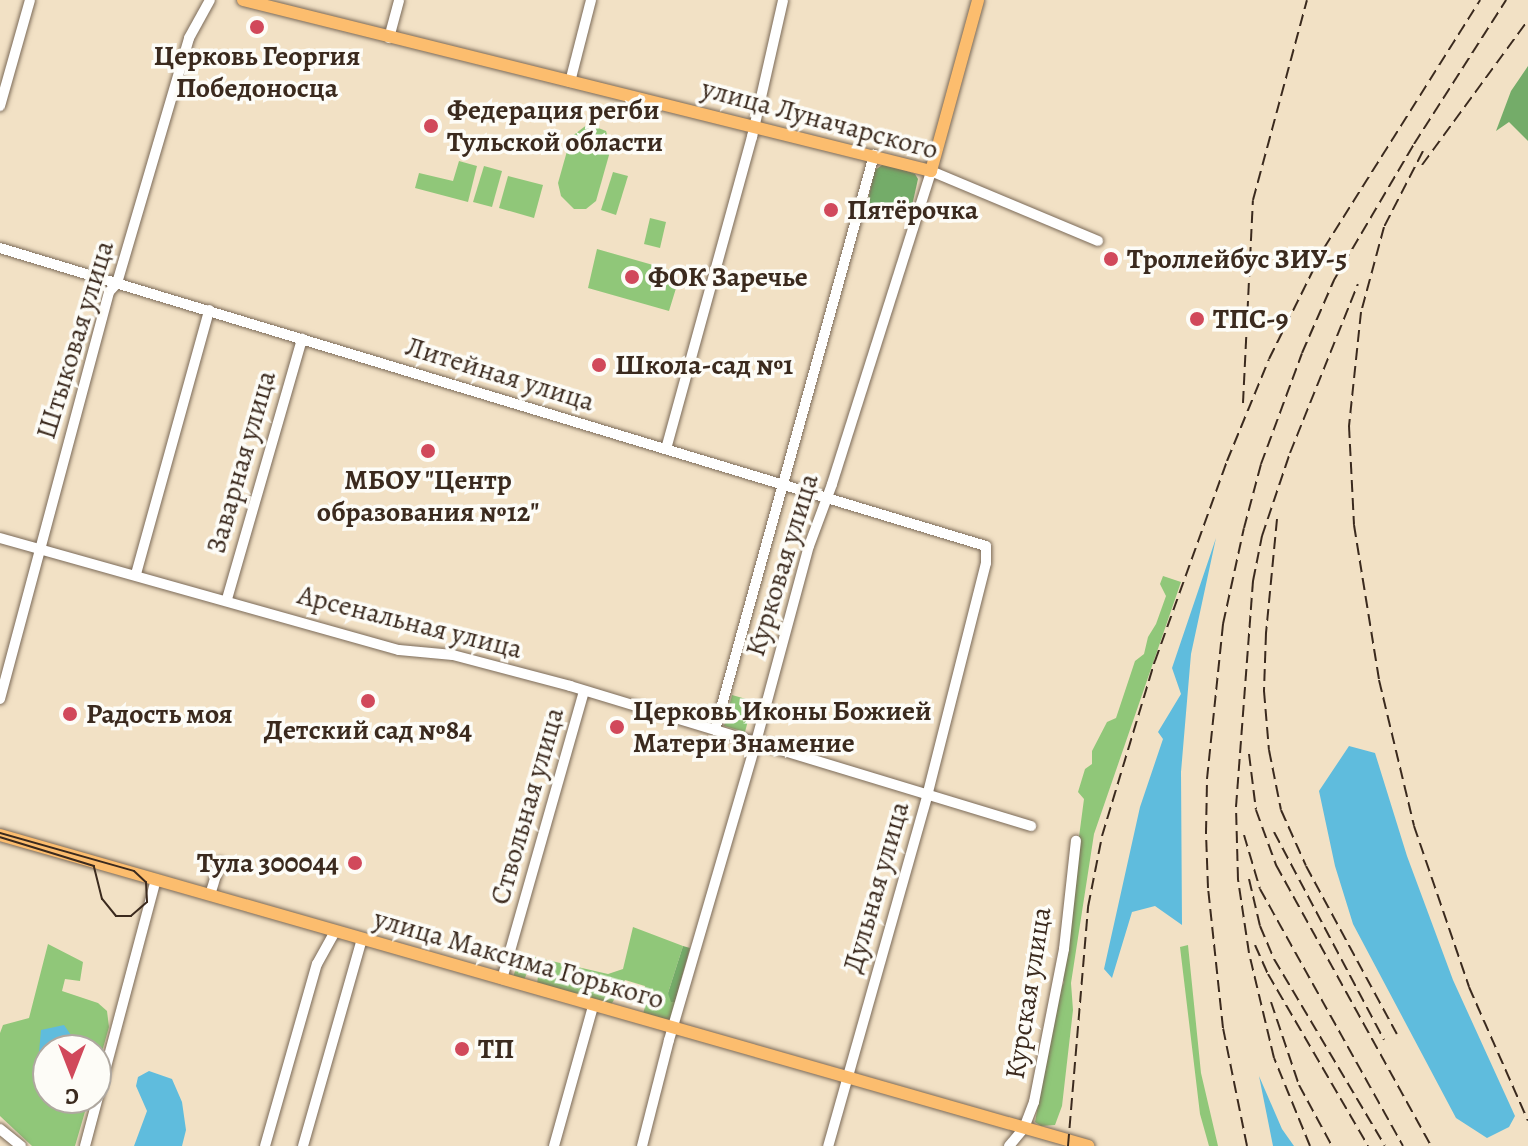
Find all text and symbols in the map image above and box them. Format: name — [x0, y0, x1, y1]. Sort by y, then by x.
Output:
marker: Церковь Георгия Победоносца — [248, 18, 266, 36]
place label: Церковь Георгия Победоносца — [154, 39, 360, 105]
street label: улица Луначарского — [698, 71, 942, 167]
place label: Федерация регби Тульской области — [447, 93, 663, 159]
marker: Федерация регби Тульской области — [422, 117, 440, 135]
place label: Пятёрочка — [847, 193, 978, 227]
marker: Пятёрочка — [822, 201, 840, 219]
street label: Штыковая улица — [29, 237, 121, 443]
place label: Троллейбус ЗИУ-5 — [1127, 242, 1347, 276]
marker: Троллейбус ЗИУ-5 — [1102, 250, 1120, 268]
place label: ФОК Заречье — [648, 260, 808, 294]
marker: ФОК Заречье — [623, 268, 641, 286]
place label: ТПС-9 — [1213, 302, 1289, 336]
marker: ТПС-9 — [1188, 310, 1206, 328]
street label: Литейная улица — [402, 329, 598, 419]
place label: Школа-сад №1 — [615, 348, 793, 382]
marker: Школа-сад №1 — [590, 356, 608, 374]
street label: Заварная улица — [199, 367, 283, 557]
marker: МБОУ "Центр образования №12" — [419, 442, 437, 460]
place label: МБОУ "Центр образования №12" — [317, 463, 539, 529]
street label: Курковая улица — [738, 470, 826, 660]
street label: Арсенальная улица — [294, 578, 526, 666]
marker: Детский сад №84 — [359, 692, 377, 710]
place label: Церковь Иконы Божией Матери Знамение — [633, 694, 932, 760]
place label: Радость моя — [86, 697, 233, 731]
street label: Ствольная улица — [483, 704, 571, 908]
marker: Радость моя — [61, 705, 79, 723]
place label: Детский сад №84 — [264, 713, 472, 747]
marker: Церковь Иконы Божией Матери Знамение — [608, 718, 626, 736]
street label: Дульная улица — [836, 798, 916, 976]
place label: Тула 300044 — [197, 846, 339, 880]
marker: Тула 300044 — [346, 854, 364, 872]
street label: улица Максима Горького — [370, 901, 668, 1017]
street label: Курская улица — [998, 904, 1058, 1082]
place label: ТП — [478, 1032, 514, 1066]
north arrow — [32, 1034, 112, 1114]
marker: ТП — [453, 1040, 471, 1058]
text: С — [65, 1081, 79, 1111]

